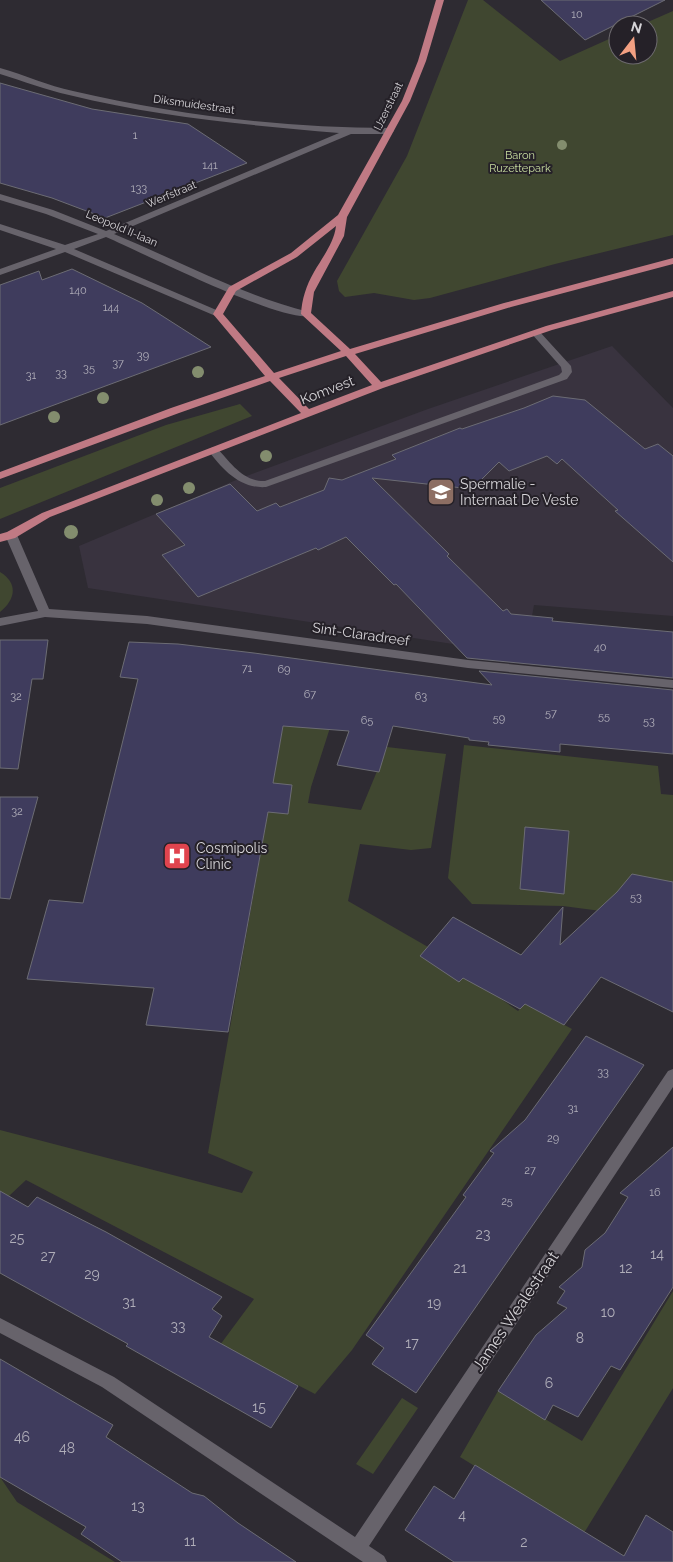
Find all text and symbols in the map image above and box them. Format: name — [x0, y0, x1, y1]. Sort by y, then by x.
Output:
house number: 10 — [571, 8, 583, 21]
north arrow — [608, 15, 658, 65]
text: N — [629, 18, 644, 37]
street label: IJzerstraat — [371, 80, 406, 132]
street label: Diksmuidestraat — [152, 92, 236, 117]
house number: 1 — [133, 129, 138, 142]
park label: Baron Ruzettepark — [489, 149, 551, 175]
house number: 141 — [202, 159, 218, 172]
street label: Werfstraat — [144, 178, 199, 211]
house number: 133 — [131, 182, 147, 195]
street label: Leopold II-laan — [84, 207, 160, 249]
house number: 140 — [69, 284, 87, 297]
house number: 144 — [103, 301, 119, 314]
house number: 39 — [137, 349, 149, 362]
house number: 37 — [112, 357, 124, 370]
house number: 35 — [83, 362, 95, 375]
house number: 33 — [55, 367, 67, 380]
house number: 31 — [26, 369, 37, 382]
street label: Komvest — [298, 372, 357, 408]
place label: Spermalie - Internaat De Veste — [460, 476, 579, 508]
school or university icon: Spermalie - Internaat De Veste — [426, 477, 456, 507]
street label: Sint-Claradreef — [311, 619, 412, 649]
house number: 40 — [594, 641, 607, 654]
house number: 71 — [242, 662, 253, 675]
house number: 69 — [277, 663, 291, 676]
house number: 67 — [304, 688, 316, 701]
house number: 32 — [10, 690, 22, 703]
house number: 63 — [415, 690, 427, 703]
house number: 57 — [545, 707, 557, 720]
house number: 55 — [598, 710, 610, 723]
house number: 59 — [493, 712, 505, 725]
house number: 65 — [361, 714, 373, 727]
house number: 53 — [643, 715, 655, 728]
house number: 32 — [11, 805, 23, 818]
place label: Cosmipolis Clinic — [196, 840, 267, 872]
hospital icon: Cosmipolis Clinic — [162, 841, 192, 871]
house number: 53 — [630, 891, 642, 904]
house number: 33 — [597, 1066, 609, 1079]
house number: 31 — [568, 1102, 579, 1115]
house number: 29 — [547, 1132, 559, 1145]
house number: 27 — [524, 1164, 536, 1177]
house number: 16 — [649, 1186, 661, 1199]
house number: 25 — [501, 1195, 513, 1208]
house number: 23 — [476, 1226, 490, 1242]
house number: 25 — [10, 1230, 25, 1246]
house number: 14 — [650, 1246, 664, 1262]
street label: James Wealestraat — [468, 1247, 563, 1375]
house number: 27 — [41, 1248, 56, 1264]
house number: 21 — [453, 1260, 467, 1276]
house number: 12 — [619, 1260, 633, 1276]
house number: 29 — [84, 1266, 100, 1282]
house number: 31 — [122, 1294, 136, 1310]
house number: 19 — [427, 1295, 441, 1311]
house number: 10 — [601, 1304, 615, 1320]
house number: 33 — [171, 1318, 185, 1334]
house number: 8 — [576, 1330, 584, 1346]
house number: 17 — [405, 1335, 419, 1351]
house number: 6 — [545, 1375, 553, 1391]
house number: 15 — [252, 1399, 266, 1415]
house number: 46 — [14, 1429, 30, 1445]
house number: 48 — [59, 1440, 75, 1456]
house number: 13 — [131, 1498, 145, 1514]
house number: 4 — [458, 1507, 466, 1523]
house number: 11 — [184, 1533, 196, 1549]
house number: 2 — [520, 1534, 528, 1550]

